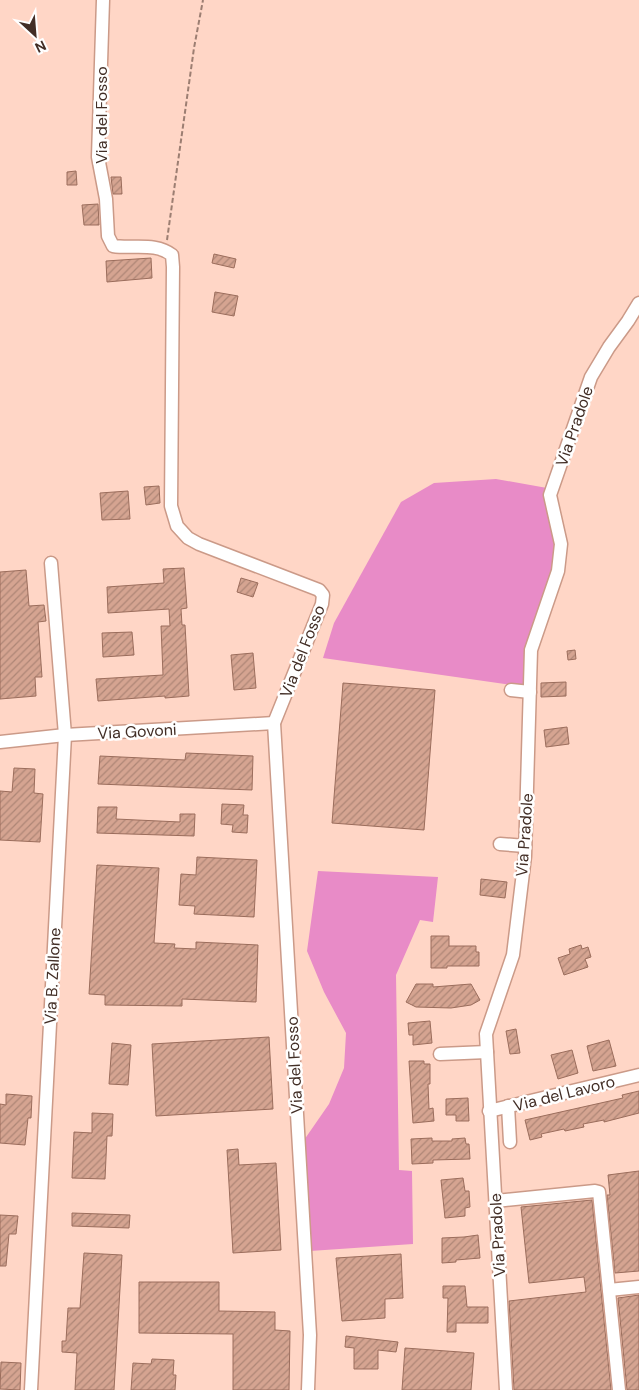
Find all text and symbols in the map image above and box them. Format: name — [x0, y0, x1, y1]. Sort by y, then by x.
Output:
north arrow — [10, 10, 60, 60]
text: N — [32, 36, 49, 57]
street label: Via del Fosso — [91, 66, 112, 164]
street label: Via Pradole — [551, 383, 598, 469]
street label: Via del Fosso — [275, 602, 330, 701]
street label: Via Govoni — [97, 719, 177, 744]
street label: Via Pradole — [511, 793, 538, 877]
street label: Via B. Zallone — [39, 927, 66, 1025]
street label: Via del Fosso — [281, 1016, 308, 1114]
street label: Via del Lavoro — [511, 1071, 617, 1116]
street label: Via Pradole — [485, 1193, 510, 1277]

